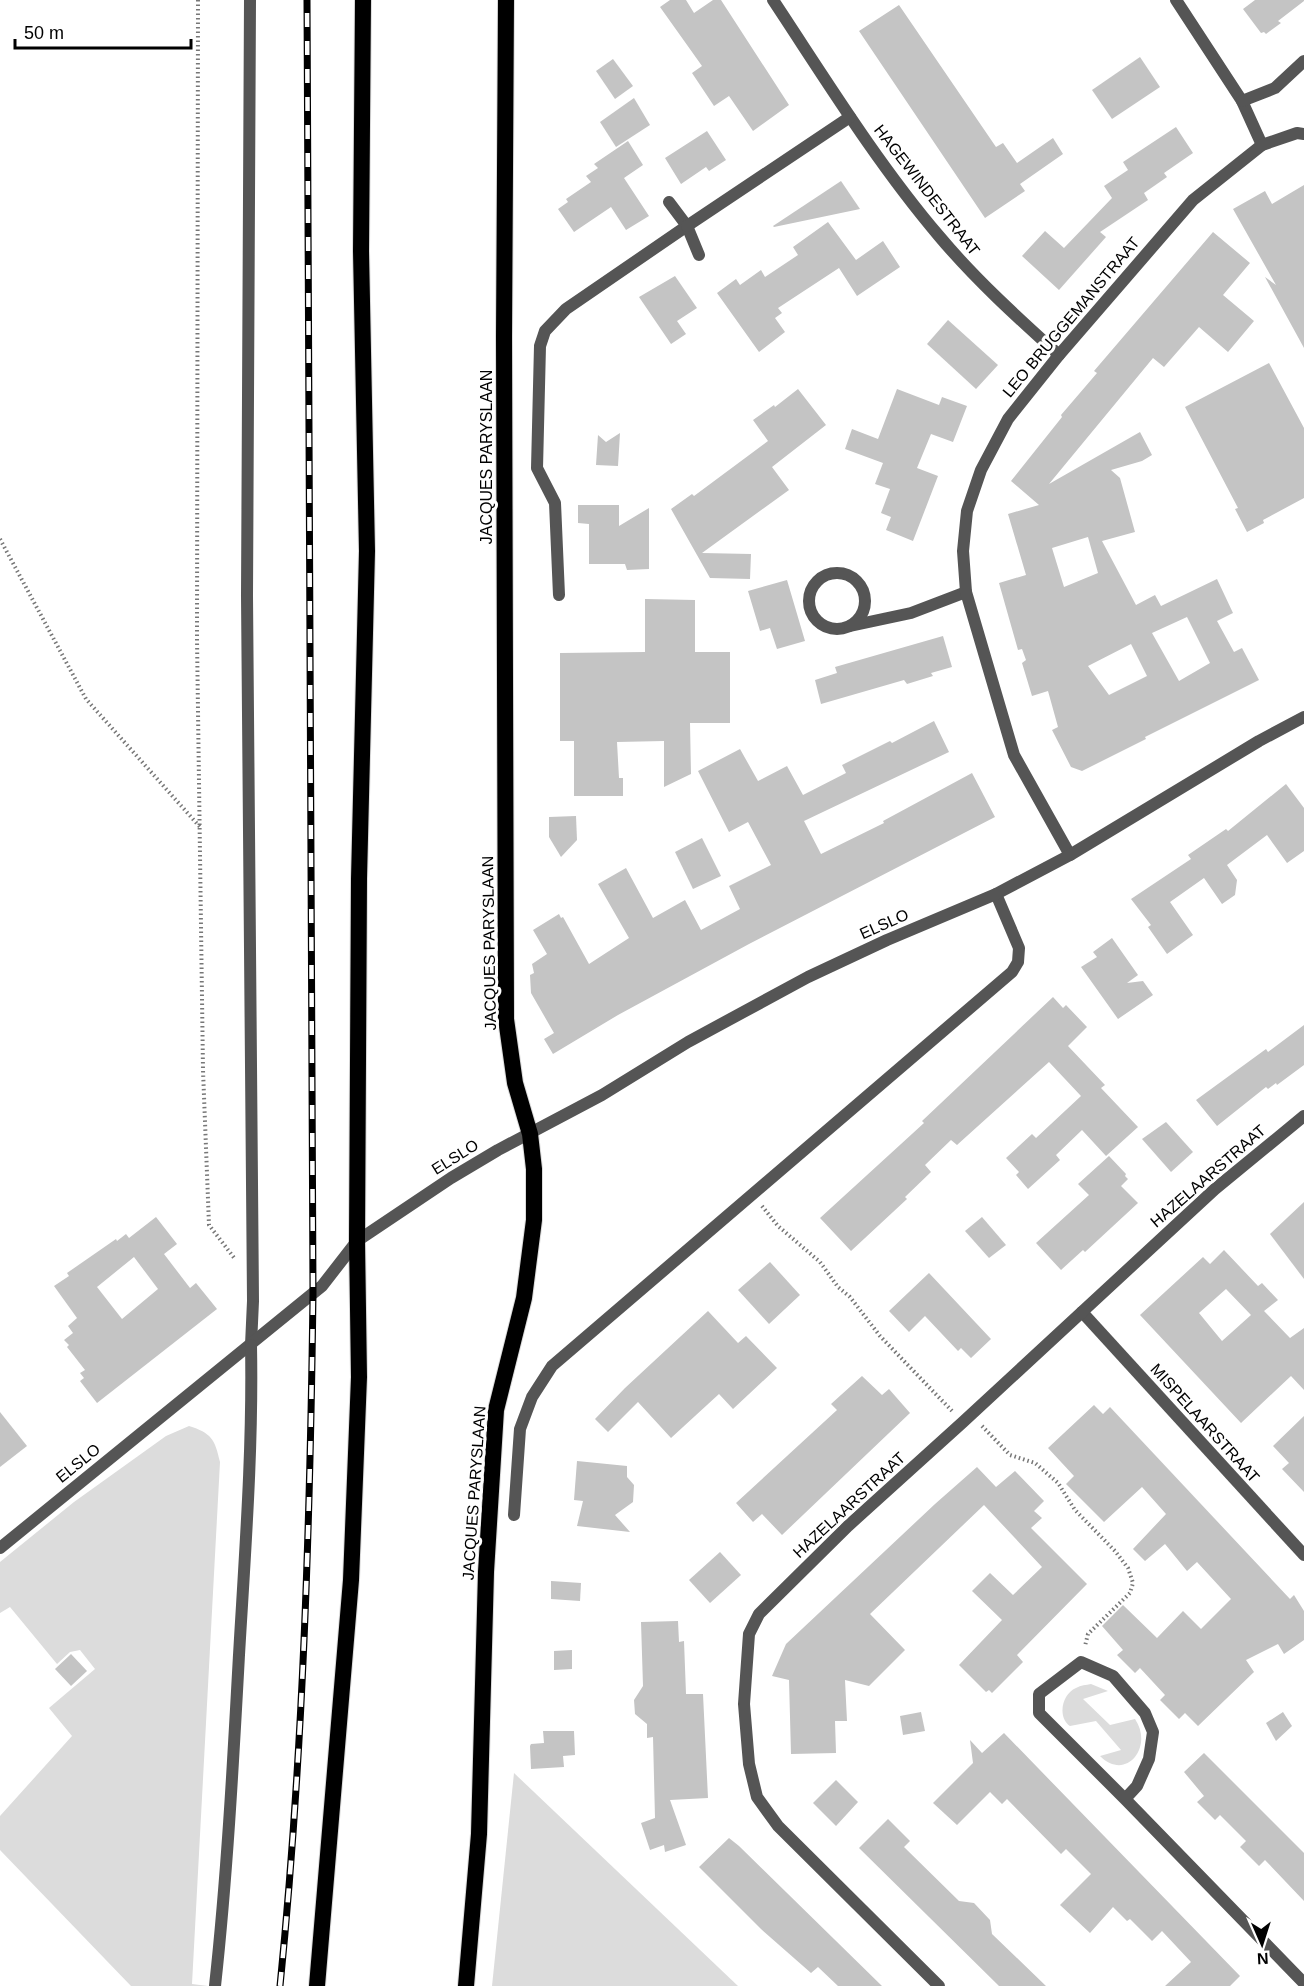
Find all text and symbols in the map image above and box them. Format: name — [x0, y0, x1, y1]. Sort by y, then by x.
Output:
scale bar — [15, 12, 190, 50]
text: 50 m — [24, 23, 64, 43]
street label: HAGEWINDESTRAAT — [871, 121, 983, 259]
street label: LEO BRUGGEMANSTRAAT — [999, 234, 1143, 400]
street label: JACQUES PARYSLAAN — [478, 370, 495, 544]
street label: JACQUES PARYSLAAN — [479, 856, 499, 1030]
street label: ELSLO — [857, 906, 911, 942]
street label: HAZELAARSTRAAT — [1147, 1121, 1269, 1230]
street label: ELSLO — [429, 1136, 481, 1178]
street label: MISPELAARSTRAAT — [1147, 1360, 1263, 1486]
street label: JACQUES PARYSLAAN — [459, 1405, 489, 1581]
street label: ELSLO — [53, 1440, 103, 1486]
street label: HAZELAARSTRAAT — [790, 1449, 908, 1561]
north arrow — [1232, 1914, 1292, 1974]
text: N — [1257, 1950, 1269, 1967]

